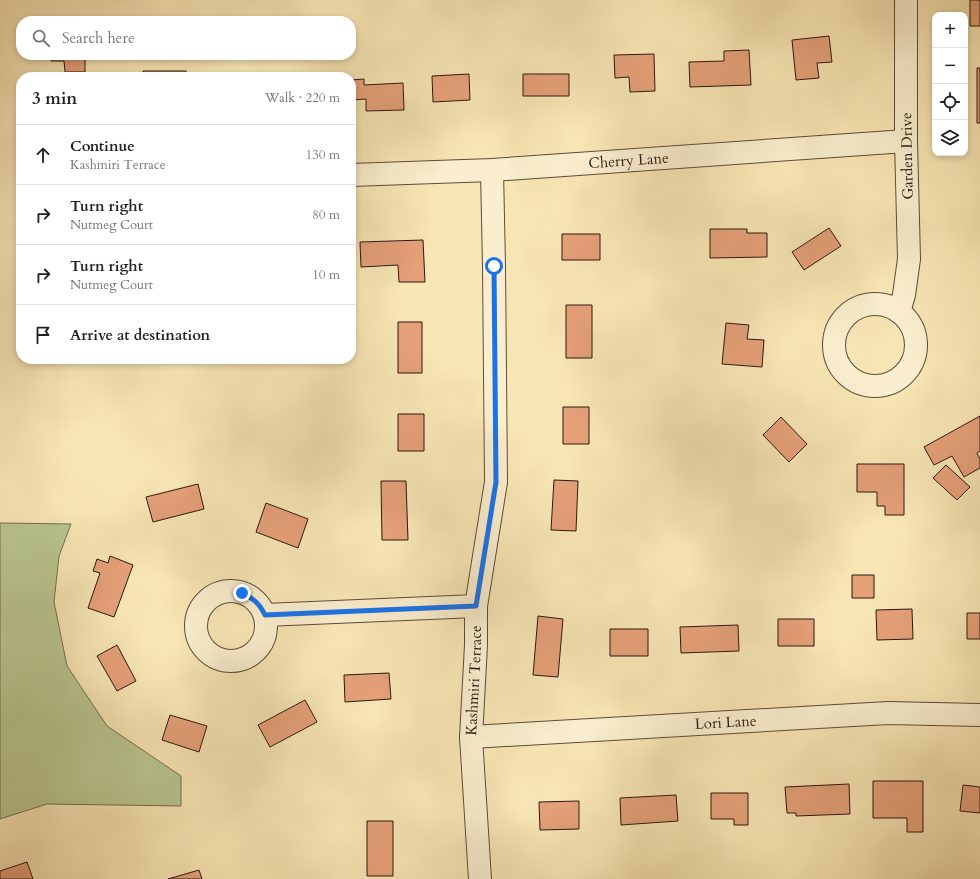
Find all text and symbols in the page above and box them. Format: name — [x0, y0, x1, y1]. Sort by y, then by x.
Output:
map controls — [932, 12, 968, 156]
button: + — [932, 12, 968, 48]
search box — [16, 16, 356, 60]
icon: search — [30, 27, 52, 49]
text: Search here — [62, 28, 135, 48]
button: − — [932, 48, 968, 84]
button: locate — [932, 84, 968, 120]
text: 3 min — [32, 87, 77, 110]
text: Walk · 220 m — [265, 89, 340, 107]
street label: Garden Drive — [896, 112, 918, 200]
button: layers — [932, 120, 968, 156]
text: Continue — [70, 136, 135, 156]
icon: ahead — [32, 144, 54, 166]
text: 130 m — [306, 146, 340, 164]
street label: Cherry Lane — [588, 148, 670, 173]
text: Kashmiri Terrace — [70, 156, 166, 174]
text: Turn right — [70, 196, 143, 216]
icon: right — [32, 204, 54, 226]
text: 80 m — [312, 206, 340, 224]
text: Nutmeg Court — [70, 216, 153, 234]
text: Turn right — [70, 256, 143, 276]
route start — [485, 257, 503, 275]
icon: right — [32, 264, 54, 286]
text: 10 m — [312, 266, 340, 284]
text: Nutmeg Court — [70, 276, 153, 294]
icon: arrive — [32, 324, 54, 346]
text: Arrive at destination — [70, 325, 210, 345]
route end — [233, 584, 251, 602]
street label: Kashmiri Terrace — [461, 625, 486, 736]
street label: Lori Lane — [694, 711, 757, 734]

